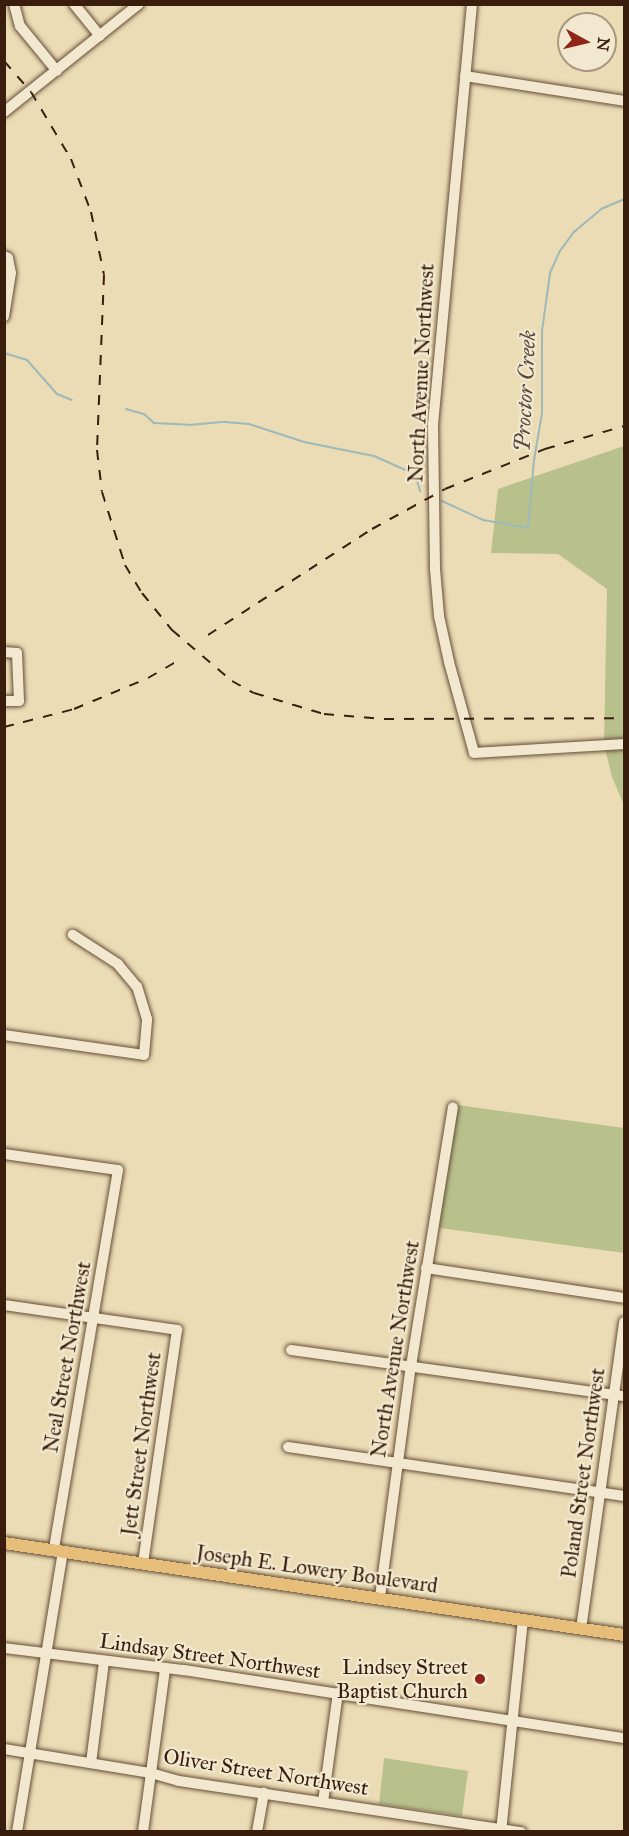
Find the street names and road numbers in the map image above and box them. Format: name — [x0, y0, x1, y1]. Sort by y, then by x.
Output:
street label: North Avenue Northwest — [403, 263, 439, 483]
street label: North Avenue Northwest — [365, 1239, 425, 1459]
street label: Neal Street Northwest — [38, 1259, 96, 1455]
street label: Jett Street Northwest — [116, 1351, 166, 1537]
street label: Poland Street Northwest — [556, 1366, 610, 1580]
street label: Joseph E. Lowery Boulevard — [195, 1540, 439, 1598]
street label: Lindsay Street Northwest — [98, 1628, 322, 1684]
street label: Oliver Street Northwest — [162, 1743, 370, 1801]

